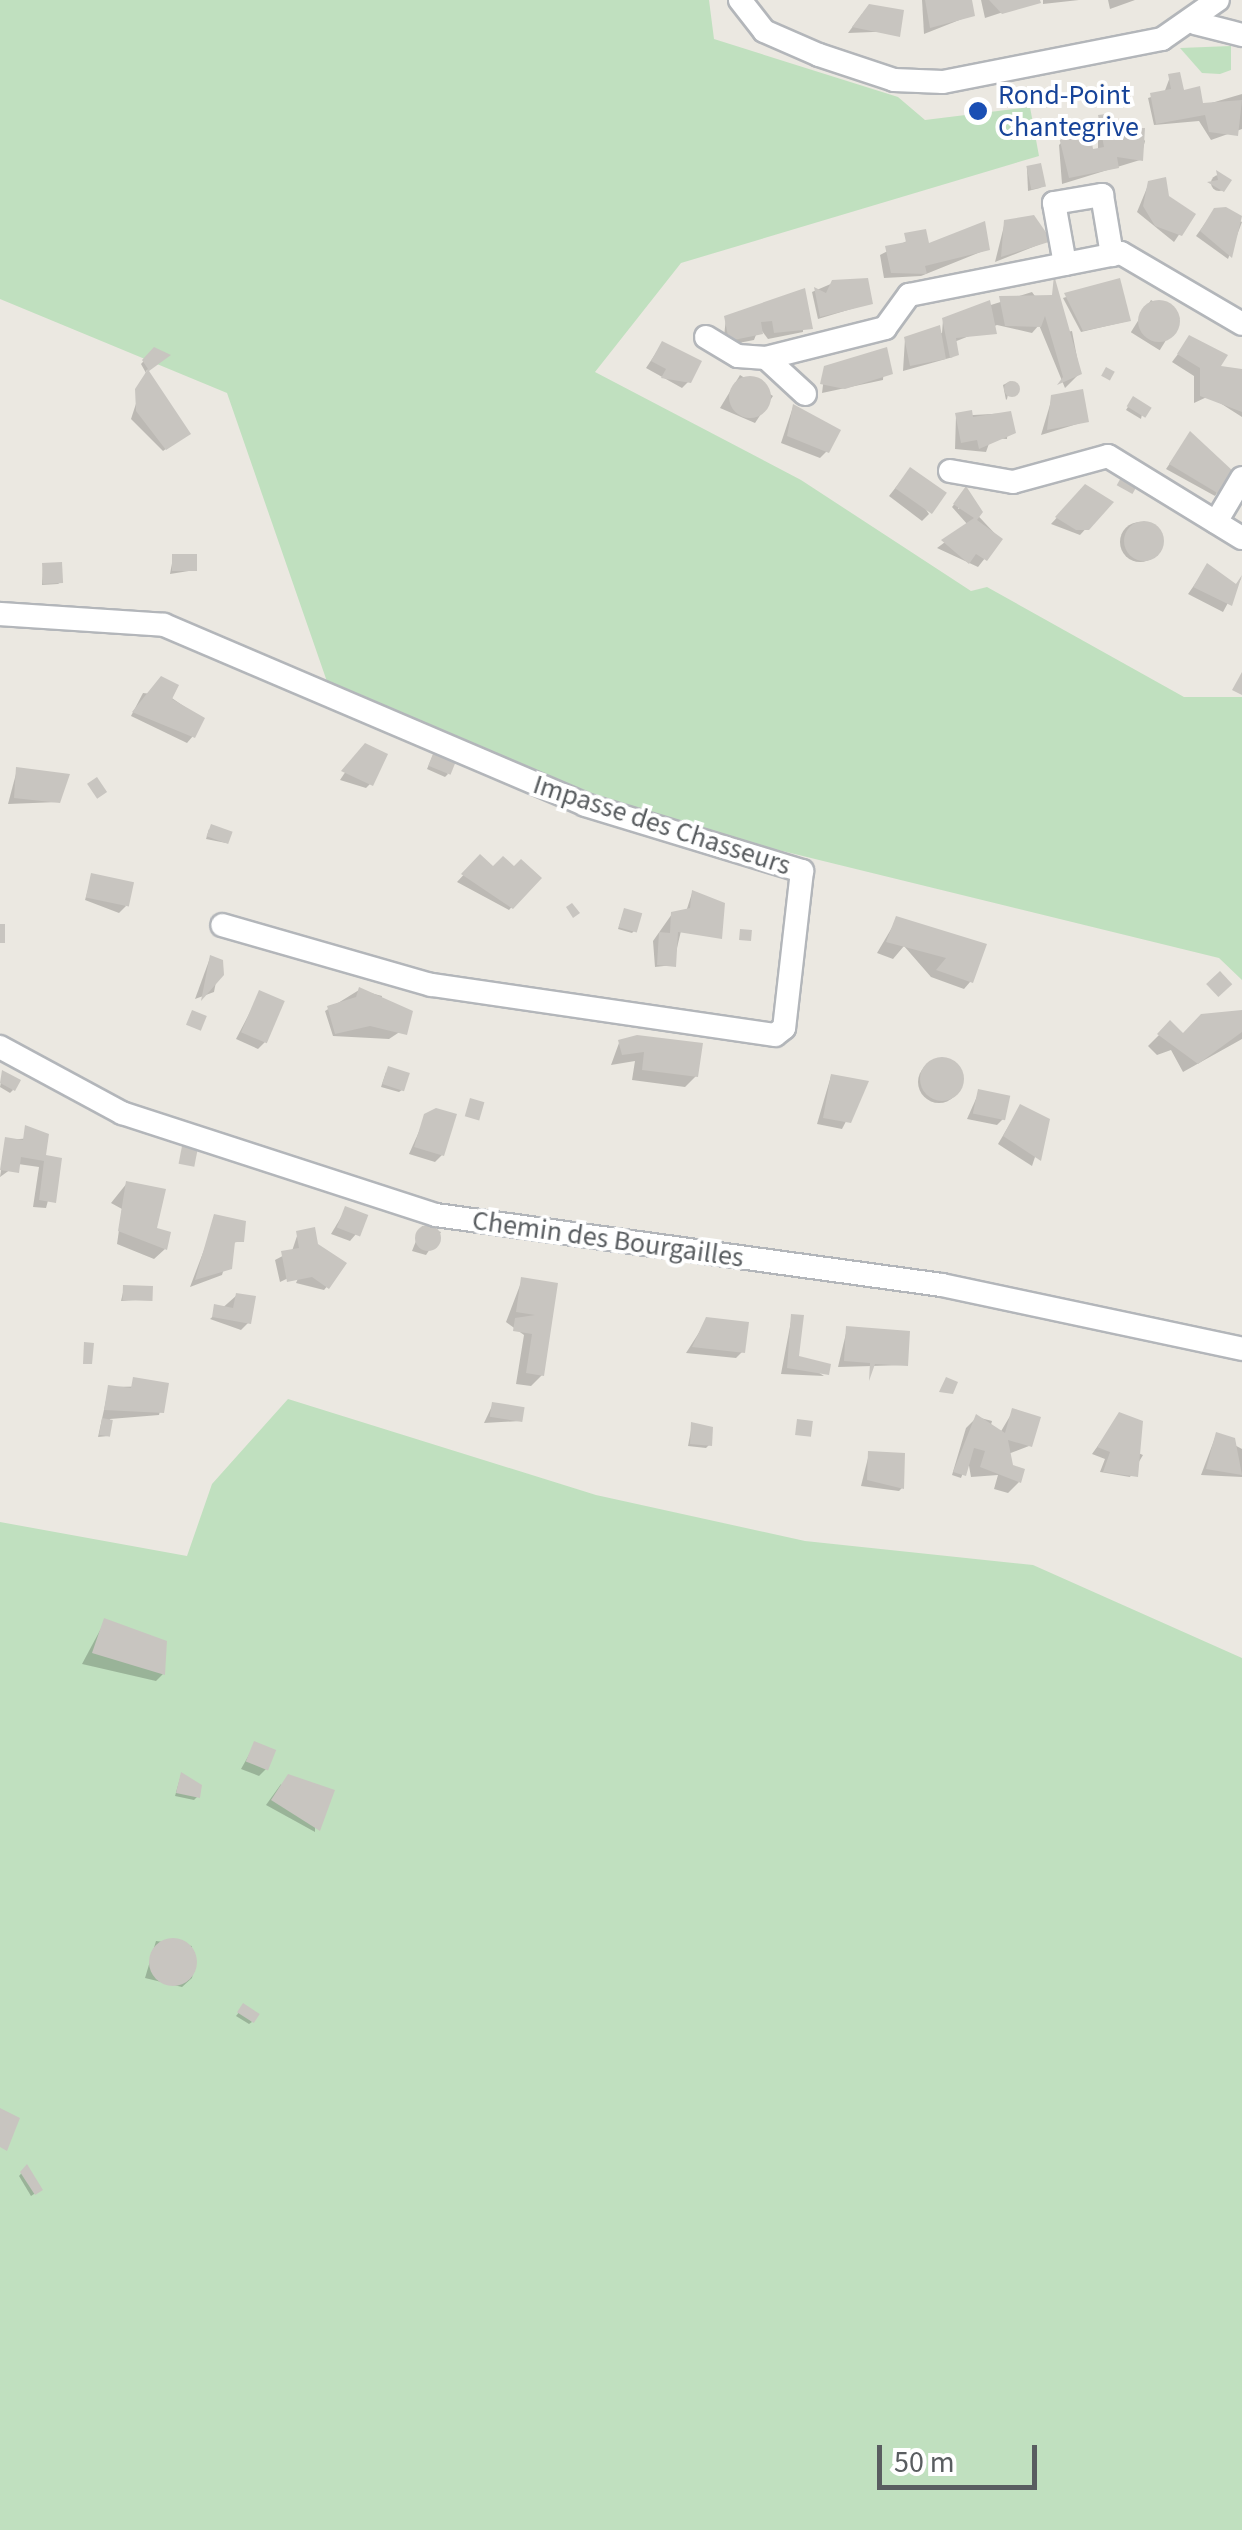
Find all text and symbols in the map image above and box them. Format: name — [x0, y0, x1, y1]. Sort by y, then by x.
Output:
place label: Rond-Point Chantegrive — [998, 78, 1139, 144]
marker: Rond-Point Chantegrive — [967, 100, 989, 122]
street label: Impasse des Chasseurs — [529, 767, 795, 883]
street label: Chemin des Bourgailles — [470, 1203, 746, 1275]
scale bar — [882, 2425, 1042, 2487]
text: 50 m — [894, 2441, 955, 2484]

